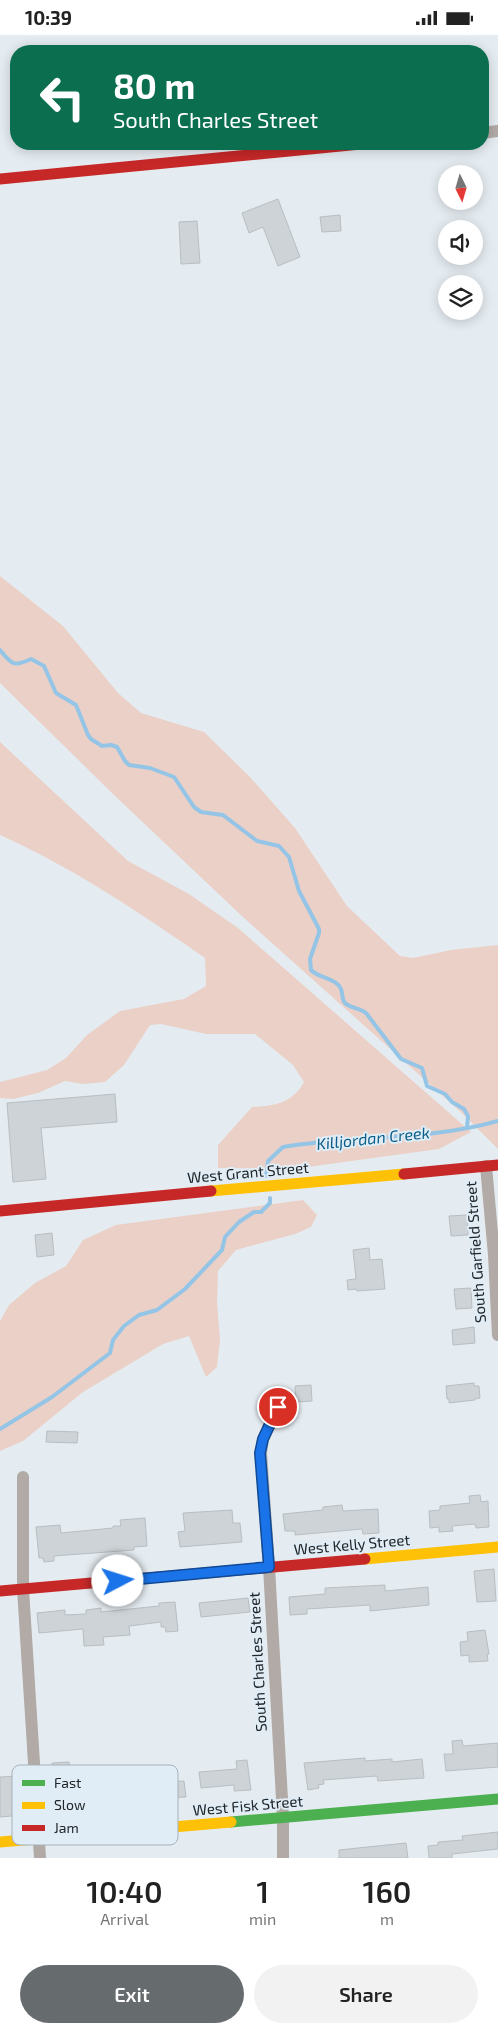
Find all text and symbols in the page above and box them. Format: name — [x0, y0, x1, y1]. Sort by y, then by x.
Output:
text: 10:39 — [25, 6, 72, 29]
text: 80 m — [113, 64, 195, 106]
icon: left — [30, 65, 95, 130]
text: South Charles Street — [113, 106, 318, 132]
north arrow — [438, 165, 482, 210]
map controls — [438, 165, 483, 320]
button: sound — [438, 220, 483, 265]
button: layers — [438, 275, 483, 320]
water label: Killjordan Creek — [315, 1122, 431, 1154]
street label: West Grant Street — [186, 1158, 310, 1186]
street label: South Garfield Street — [461, 1180, 489, 1324]
pin — [257, 1386, 299, 1428]
icon: arrive — [264, 1393, 292, 1421]
street label: West Kelly Street — [293, 1530, 411, 1558]
position arrow — [91, 1554, 143, 1606]
street label: South Charles Street — [244, 1591, 270, 1732]
legend — [12, 1765, 178, 1845]
text: Fast — [54, 1774, 81, 1791]
street label: West Fisk Street — [192, 1791, 304, 1819]
text: Slow — [54, 1796, 86, 1813]
text: Jam — [54, 1819, 79, 1836]
text: 10:40 — [87, 1873, 163, 1909]
text: 1 — [256, 1873, 269, 1909]
text: 160 — [363, 1873, 411, 1909]
text: Arrival — [100, 1909, 149, 1928]
text: min — [249, 1909, 276, 1928]
text: m — [380, 1909, 394, 1928]
button: Exit — [20, 1965, 244, 2023]
button: Share — [254, 1965, 478, 2023]

